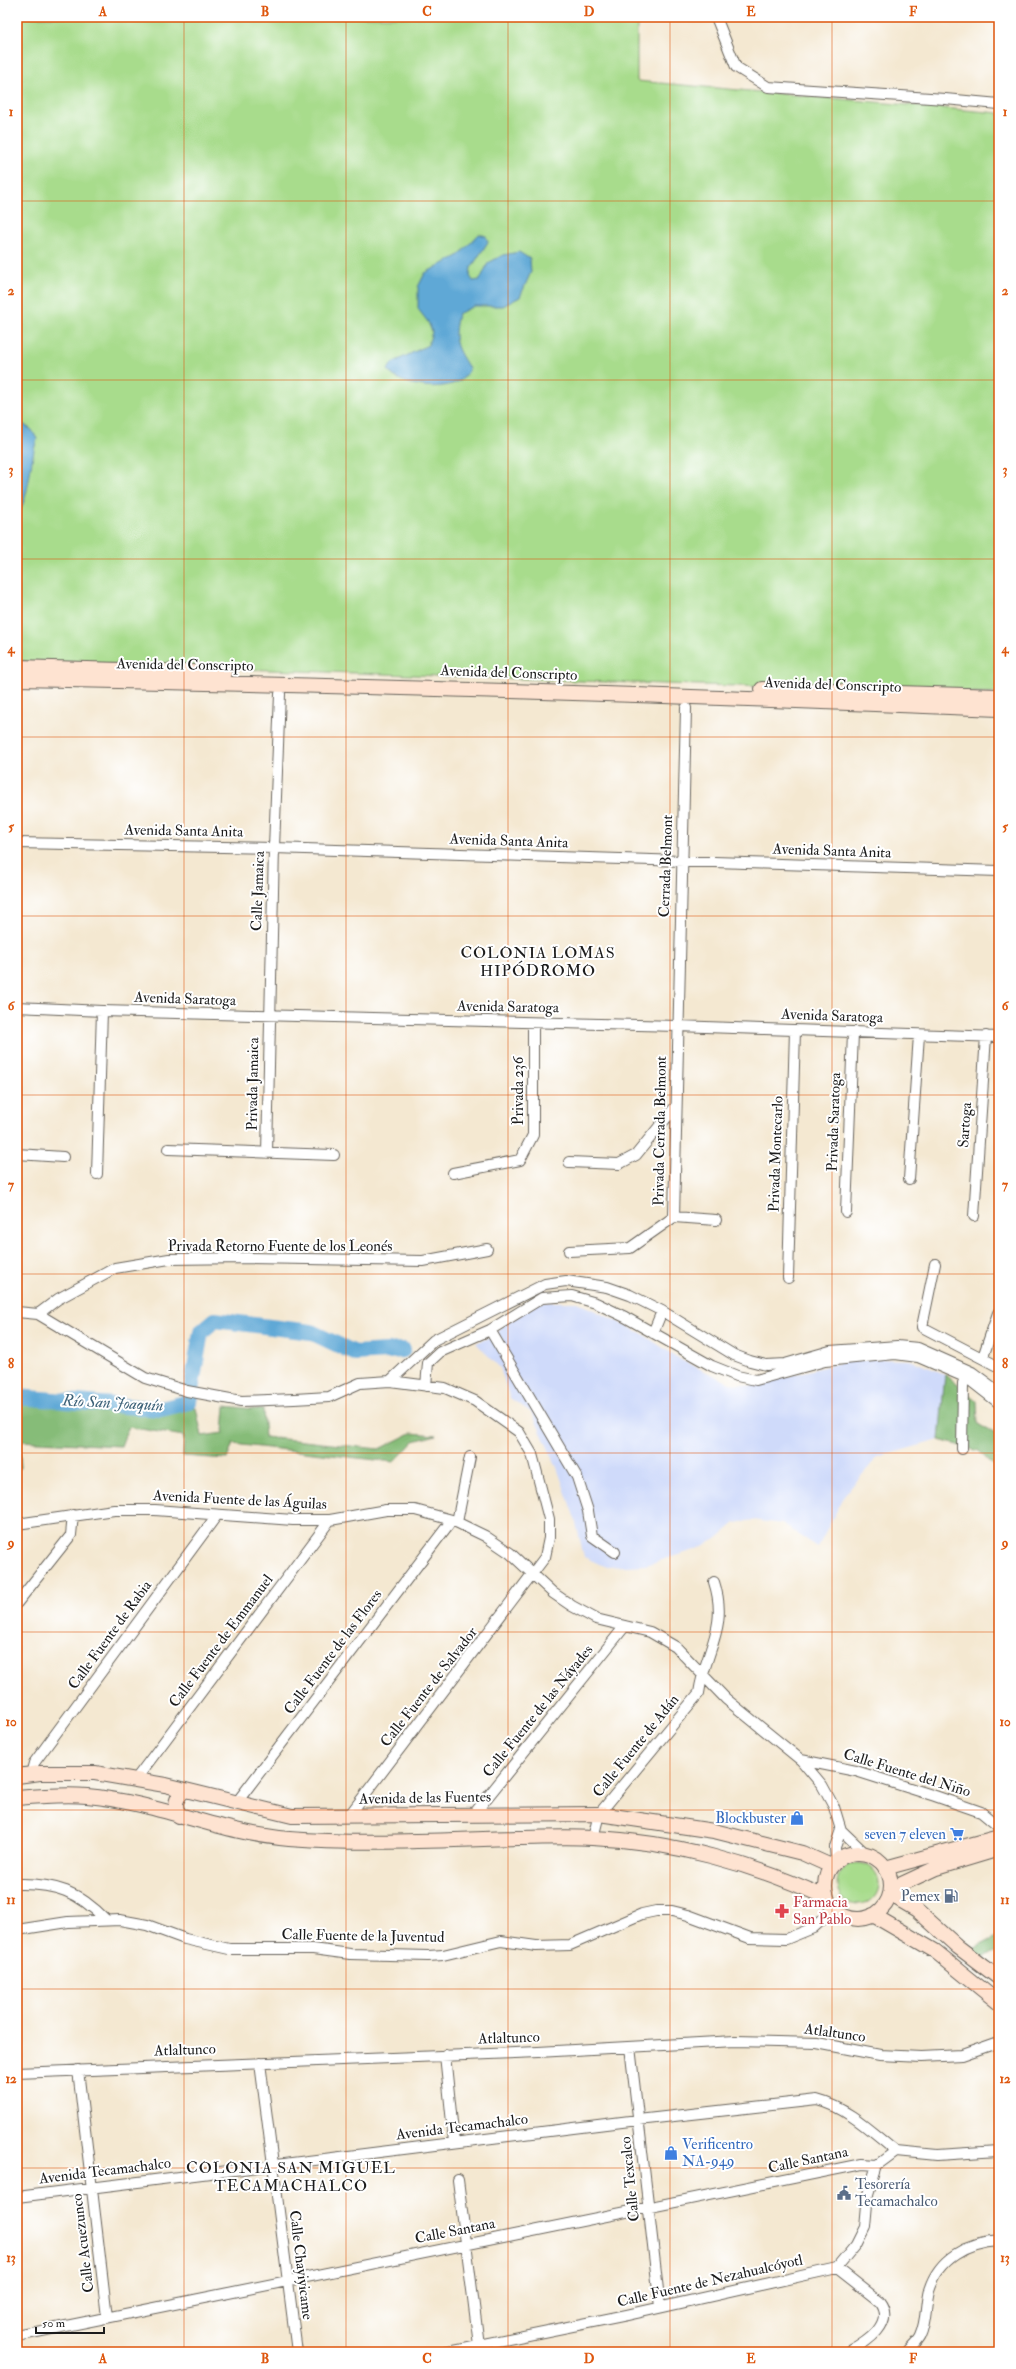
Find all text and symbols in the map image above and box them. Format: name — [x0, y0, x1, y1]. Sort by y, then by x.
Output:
text: A — [98, 4, 108, 20]
text: B — [261, 4, 269, 20]
text: C — [422, 4, 432, 20]
text: D — [584, 4, 595, 20]
text: E — [746, 4, 756, 20]
text: F — [909, 4, 918, 20]
text: 1 — [9, 104, 14, 120]
text: 1 — [1003, 104, 1008, 120]
text: 2 — [8, 283, 15, 299]
text: 2 — [1002, 283, 1009, 299]
text: 3 — [9, 462, 14, 478]
text: 3 — [1003, 462, 1008, 478]
text: 4 — [6, 641, 15, 657]
text: 4 — [1000, 641, 1009, 657]
street label: Avenida del Conscripto — [115, 654, 254, 677]
street label: Avenida del Conscripto — [439, 661, 578, 686]
street label: Avenida del Conscripto — [763, 673, 902, 698]
street label: Cerrada Belmont — [655, 814, 677, 918]
text: 5 — [8, 819, 14, 835]
text: 5 — [1002, 819, 1008, 835]
street label: Avenida Santa Anita — [124, 820, 244, 842]
street label: Avenida Santa Anita — [448, 829, 569, 853]
street label: Avenida Santa Anita — [771, 839, 892, 863]
street label: Calle Jamaica — [247, 850, 270, 931]
district label: COLONIA LOMAS HIPÓDROMO — [460, 943, 616, 981]
street label: Avenida Saratoga — [133, 988, 237, 1010]
street label: Avenida Saratoga — [456, 997, 560, 1017]
text: 6 — [8, 998, 16, 1014]
text: 6 — [1002, 998, 1010, 1014]
street label: Avenida Saratoga — [780, 1005, 884, 1027]
street label: Privada Jamaica — [243, 1036, 264, 1131]
street label: Privada 236 — [509, 1055, 528, 1125]
street label: Privada Cerrada Belmont — [649, 1056, 671, 1206]
street label: Privada Saratoga — [823, 1071, 845, 1172]
street label: Privada Montecarlo — [764, 1096, 788, 1212]
street label: Sartoga — [954, 1101, 976, 1148]
text: 7 — [8, 1177, 15, 1193]
text: 7 — [1002, 1177, 1009, 1193]
street label: Privada Retorno Fuente de los Leonés — [168, 1237, 392, 1256]
text: 8 — [8, 1356, 14, 1372]
text: 8 — [1002, 1356, 1008, 1372]
water label: Río San Joaquín — [61, 1390, 164, 1416]
street label: Avenida Fuente de las Águilas — [152, 1484, 328, 1514]
text: 9 — [6, 1535, 15, 1551]
text: 9 — [1000, 1535, 1009, 1551]
street label: Calle Fuente de Emmanuel — [165, 1571, 277, 1711]
street label: Calle Fuente de Rabia — [64, 1576, 156, 1693]
street label: Calle Fuente de las Flores — [280, 1586, 386, 1718]
street label: Calle Fuente de Salvador — [376, 1623, 482, 1751]
street label: Calle Fuente de las Náyades — [479, 1641, 597, 1781]
street label: Calle Fuente de Adán — [589, 1691, 683, 1801]
text: 10 — [5, 1714, 17, 1730]
text: 10 — [999, 1714, 1011, 1730]
street label: Calle Fuente del Niño — [841, 1745, 973, 1801]
street label: Avenida de las Fuentes — [358, 1787, 491, 1809]
place label: Blockbuster — [715, 1809, 786, 1828]
shop icon: Blockbuster — [789, 1810, 805, 1826]
place label: seven 7 eleven — [864, 1825, 946, 1844]
supermarket icon: seven 7 eleven — [949, 1826, 965, 1842]
place label: Pemex — [901, 1887, 940, 1906]
fuel station icon: Pemex — [943, 1888, 959, 1904]
text: 11 — [6, 1892, 16, 1908]
text: 11 — [1000, 1892, 1010, 1908]
place label: Farmacia San Pablo — [793, 1893, 851, 1929]
pharmacy icon: Farmacia San Pablo — [774, 1903, 790, 1919]
street label: Calle Fuente de la Juventud — [281, 1925, 445, 1948]
street label: Atlaltunco — [802, 2019, 867, 2047]
street label: Atlaltunco — [477, 2027, 540, 2049]
street label: Atlaltunco — [153, 2039, 216, 2061]
text: 12 — [5, 2071, 17, 2087]
text: 12 — [999, 2071, 1011, 2087]
street label: Avenida Tecamachalco — [394, 2109, 529, 2145]
place label: Verificentro NA-949 — [682, 2135, 753, 2171]
street label: Calle Texcalco — [616, 2136, 644, 2222]
street label: Calle Santana — [766, 2142, 851, 2178]
shop icon: Verificentro NA-949 — [663, 2145, 679, 2161]
street label: Avenida Tecamachalco — [37, 2153, 172, 2189]
district label: COLONIA SAN MIGUEL TECAMACHALCO — [186, 2158, 396, 2196]
place label: Tesorería Tecamachalco — [855, 2175, 938, 2211]
public building icon: Tesorería Tecamachalco — [836, 2185, 852, 2201]
street label: Calle Acuezunco — [67, 2192, 99, 2294]
street label: Calle Chayiyicame — [285, 2209, 317, 2321]
street label: Calle Santana — [413, 2214, 497, 2248]
text: 13 — [6, 2250, 16, 2266]
street label: Calle Fuente de Nezahualcóyotl — [615, 2250, 805, 2312]
text: 13 — [1000, 2250, 1010, 2266]
scale bar — [36, 2309, 104, 2335]
text: 50 m — [42, 2316, 66, 2331]
text: A — [98, 2351, 108, 2367]
text: B — [261, 2351, 269, 2367]
text: C — [422, 2351, 432, 2367]
text: D — [584, 2351, 595, 2367]
text: E — [746, 2351, 756, 2367]
text: F — [909, 2351, 918, 2367]

